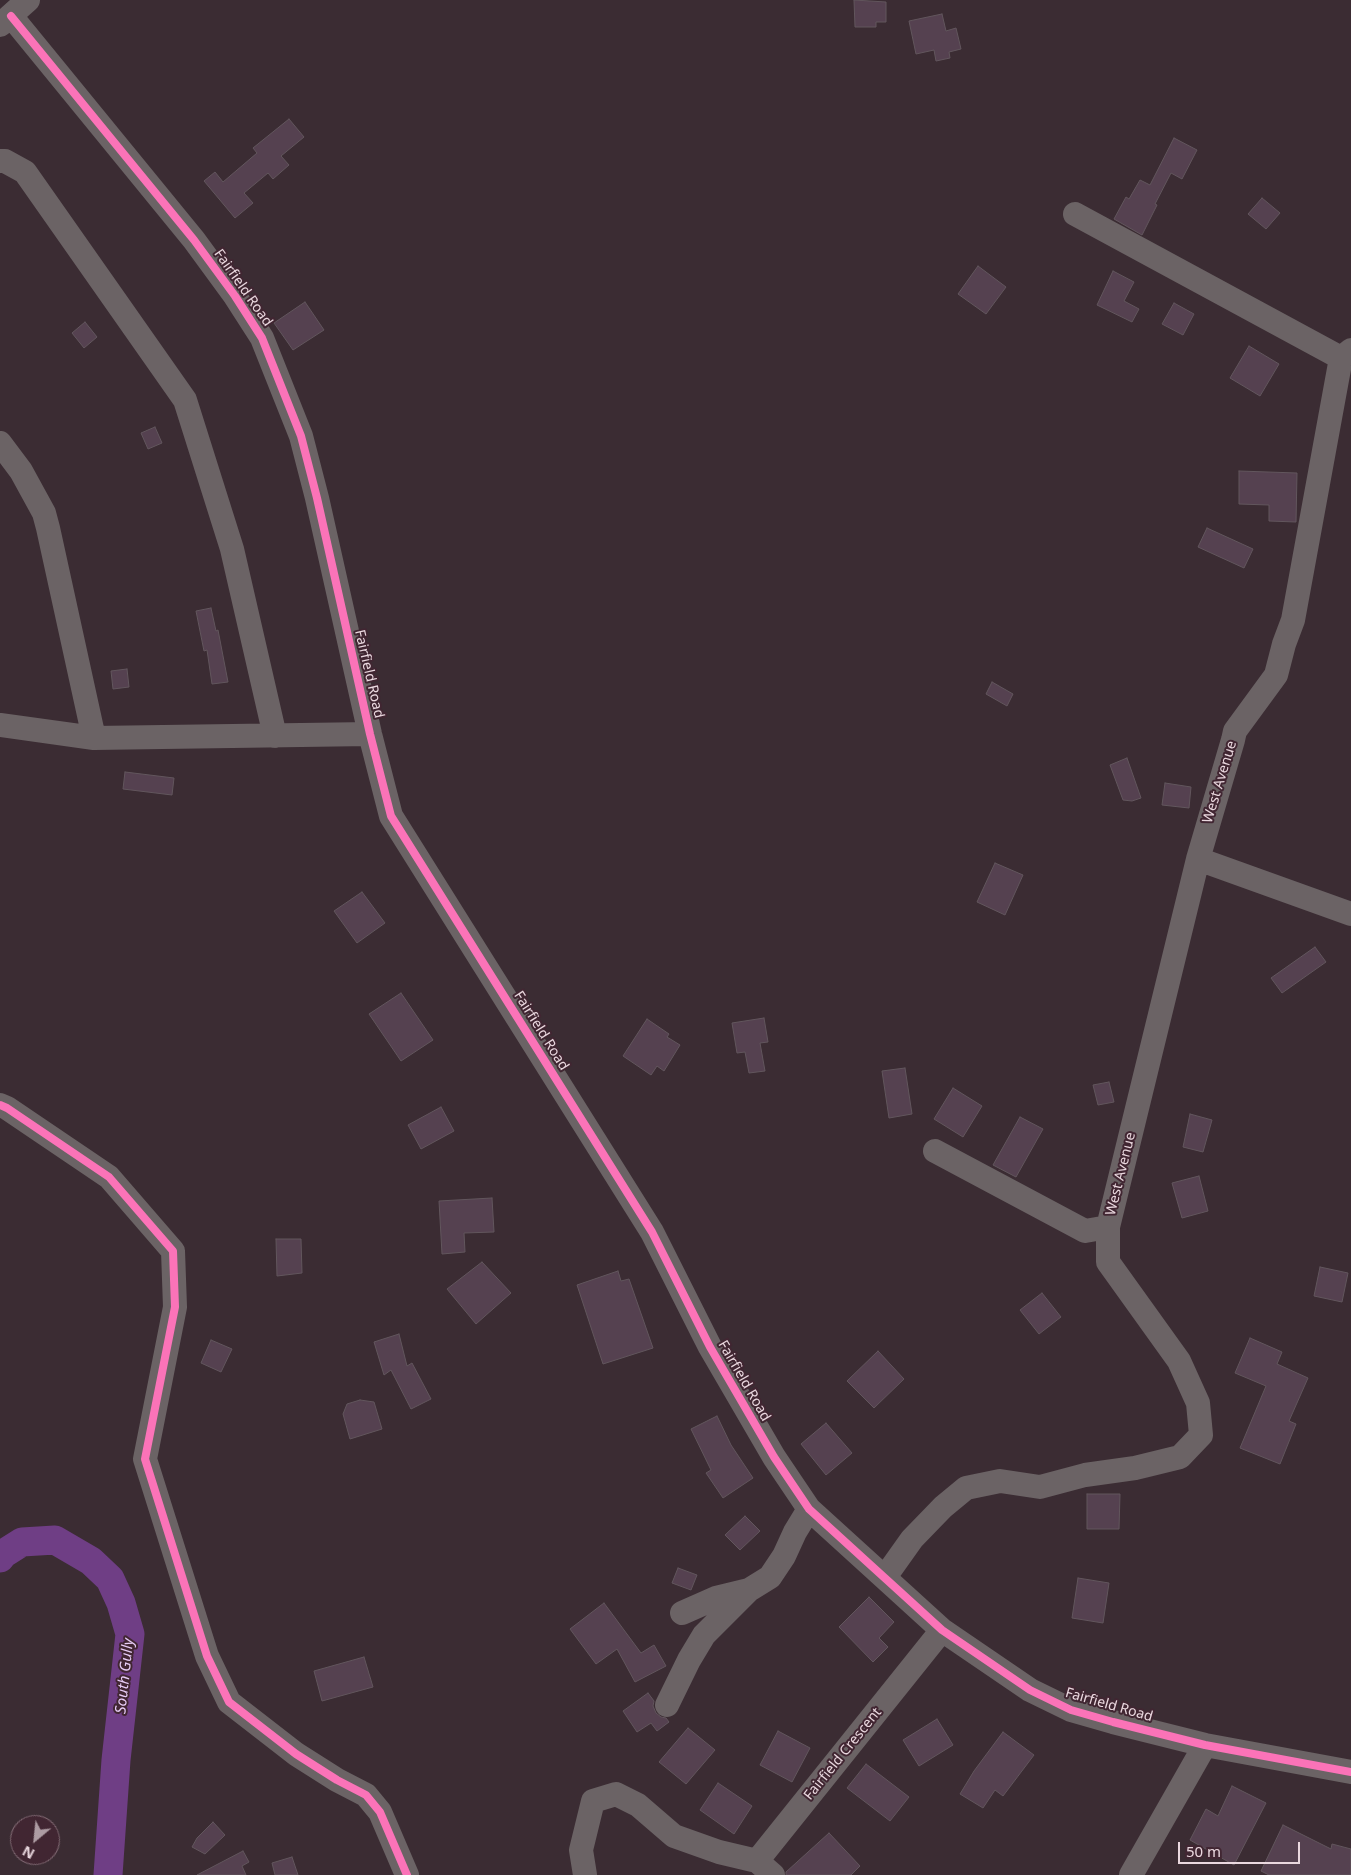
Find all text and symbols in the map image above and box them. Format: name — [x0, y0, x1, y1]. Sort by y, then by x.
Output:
street label: Fairfield Road — [210, 246, 276, 330]
street label: Fairfield Road — [351, 628, 387, 720]
street label: West Avenue — [1200, 739, 1240, 825]
street label: Fairfield Road — [510, 988, 572, 1074]
street label: West Avenue — [1103, 1131, 1139, 1217]
street label: Fairfield Road — [714, 1338, 774, 1424]
water label: South Gully — [112, 1637, 138, 1715]
street label: Fairfield Road — [1063, 1684, 1155, 1726]
street label: Fairfield Crescent — [801, 1704, 885, 1804]
north arrow — [10, 1815, 60, 1865]
scale bar — [1181, 1832, 1304, 1864]
text: 50 m — [1186, 1841, 1221, 1861]
text: N — [19, 1842, 38, 1864]

